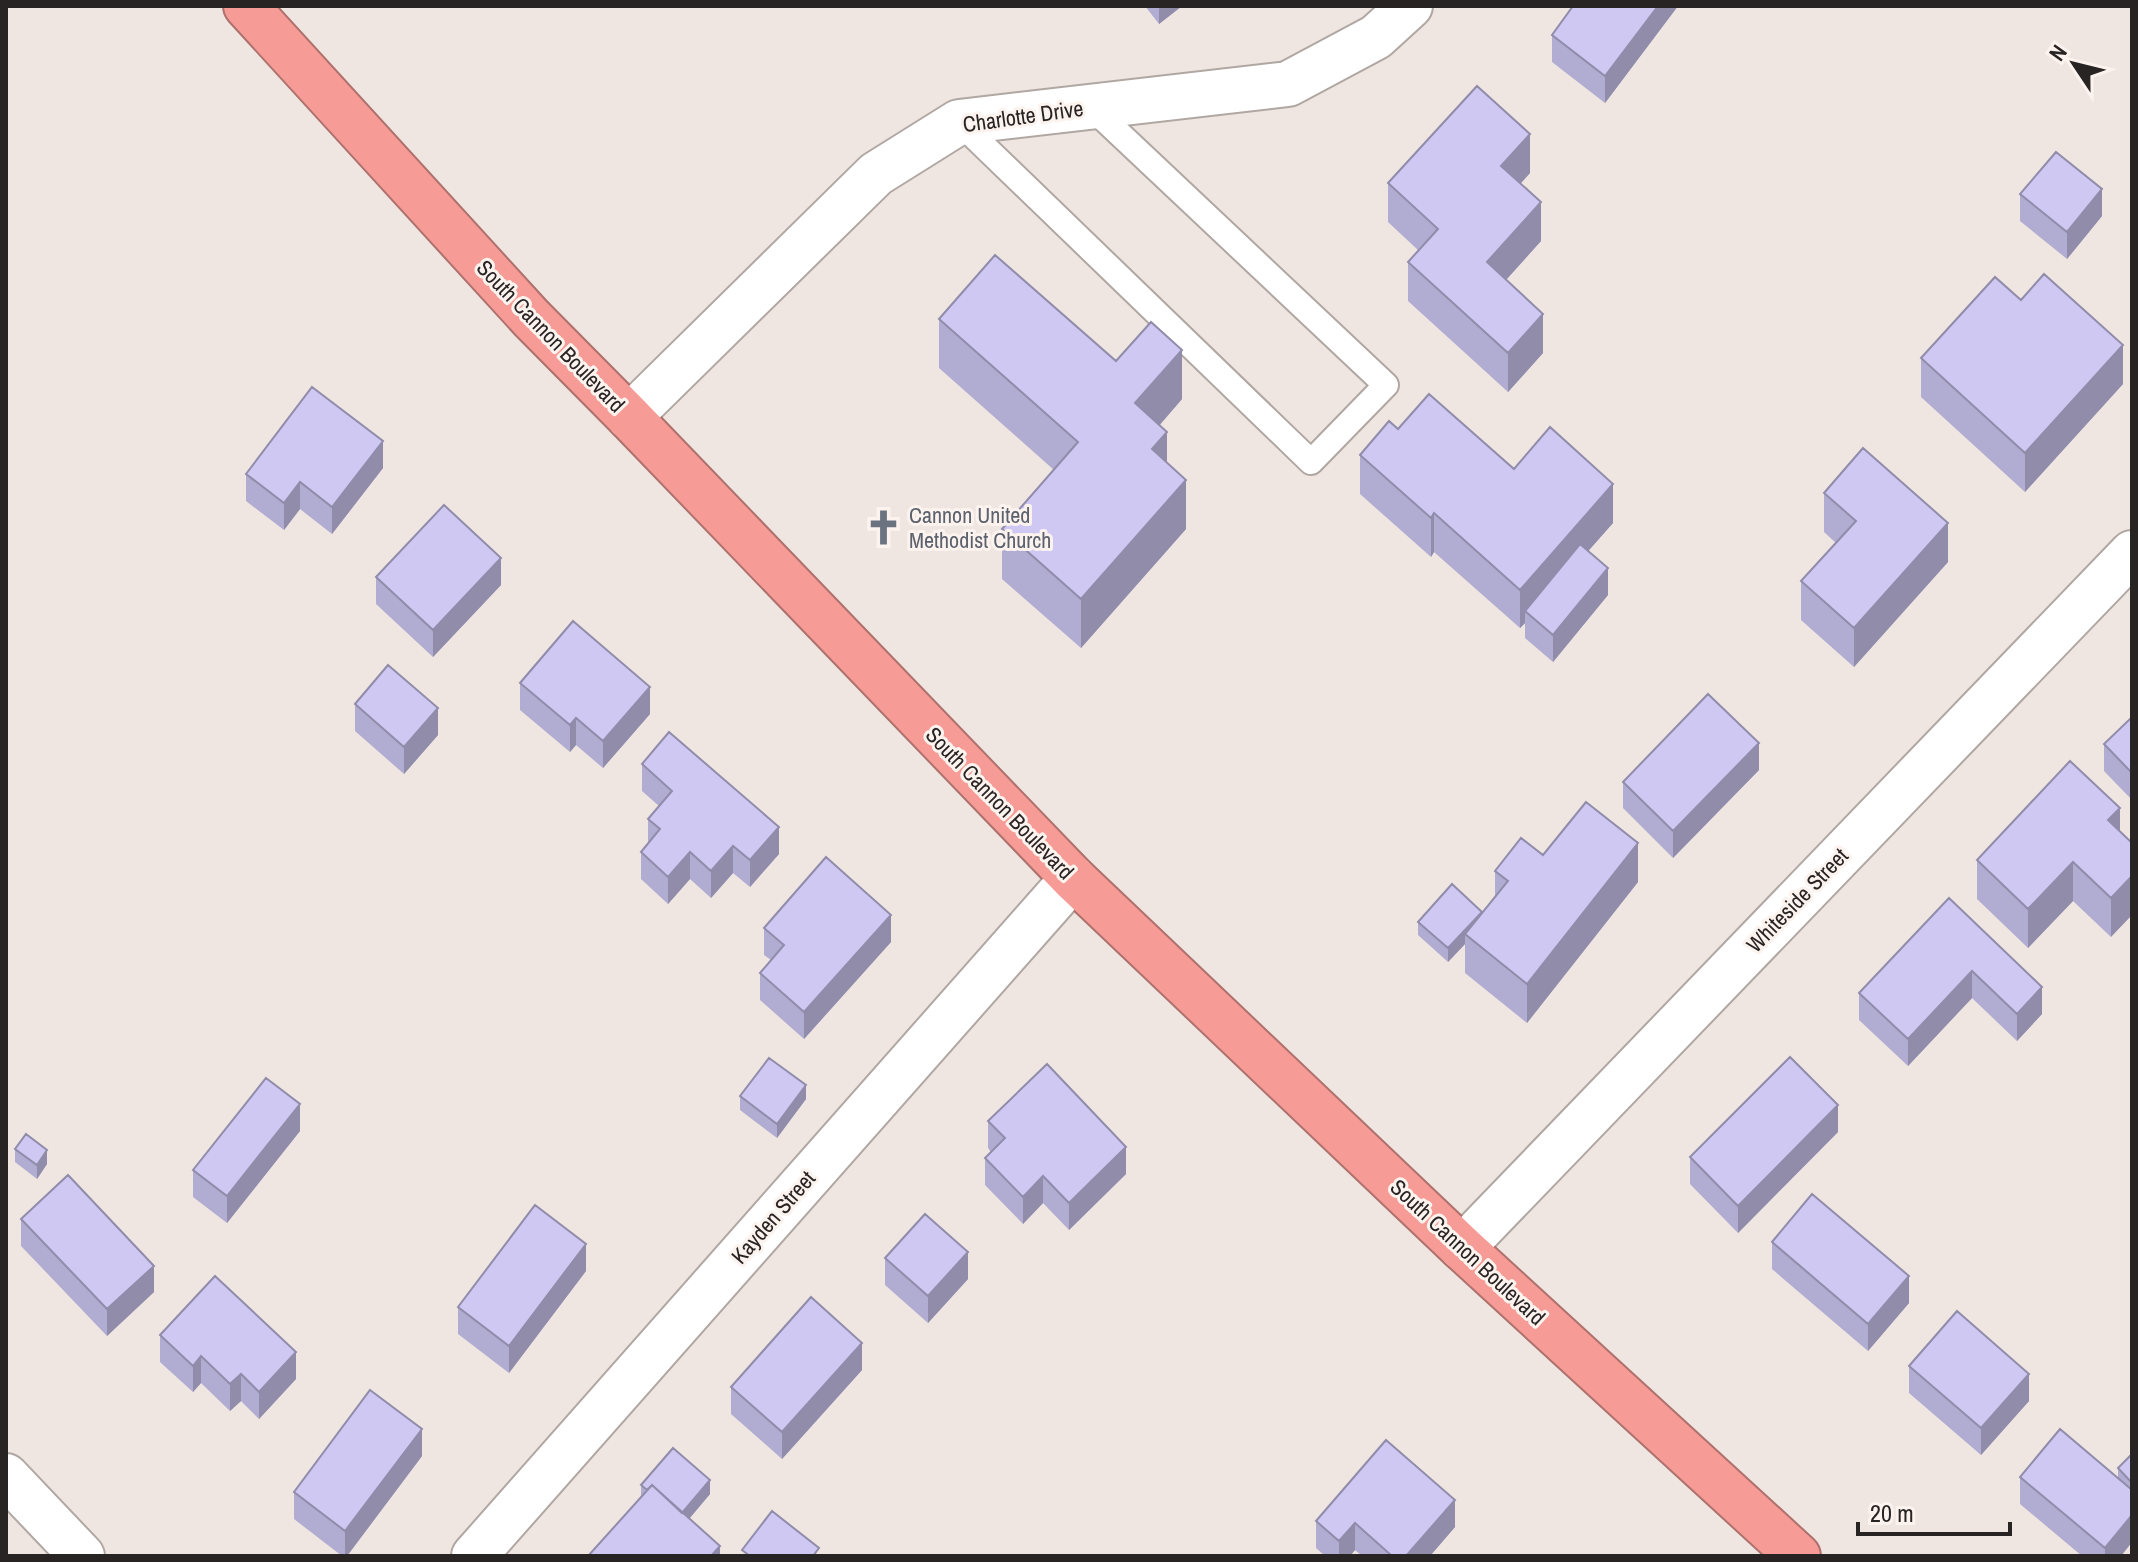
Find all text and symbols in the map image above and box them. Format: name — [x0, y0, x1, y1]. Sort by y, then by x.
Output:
north arrow — [2034, 24, 2114, 104]
text: N — [2042, 39, 2074, 66]
street label: Charlotte Drive — [961, 93, 1085, 139]
street label: South Cannon Boulevard — [470, 253, 632, 419]
place label: Cannon United Methodist Church — [909, 500, 1051, 555]
church icon: Cannon United Methodist Church — [864, 509, 902, 547]
street label: South Cannon Boulevard — [919, 720, 1081, 886]
street label: Whiteside Street — [1740, 841, 1854, 959]
street label: Kayden Street — [724, 1164, 822, 1270]
street label: South Cannon Boulevard — [1384, 1172, 1552, 1332]
scale bar — [1858, 1486, 2010, 1536]
text: 20 m — [1870, 1497, 1914, 1529]

